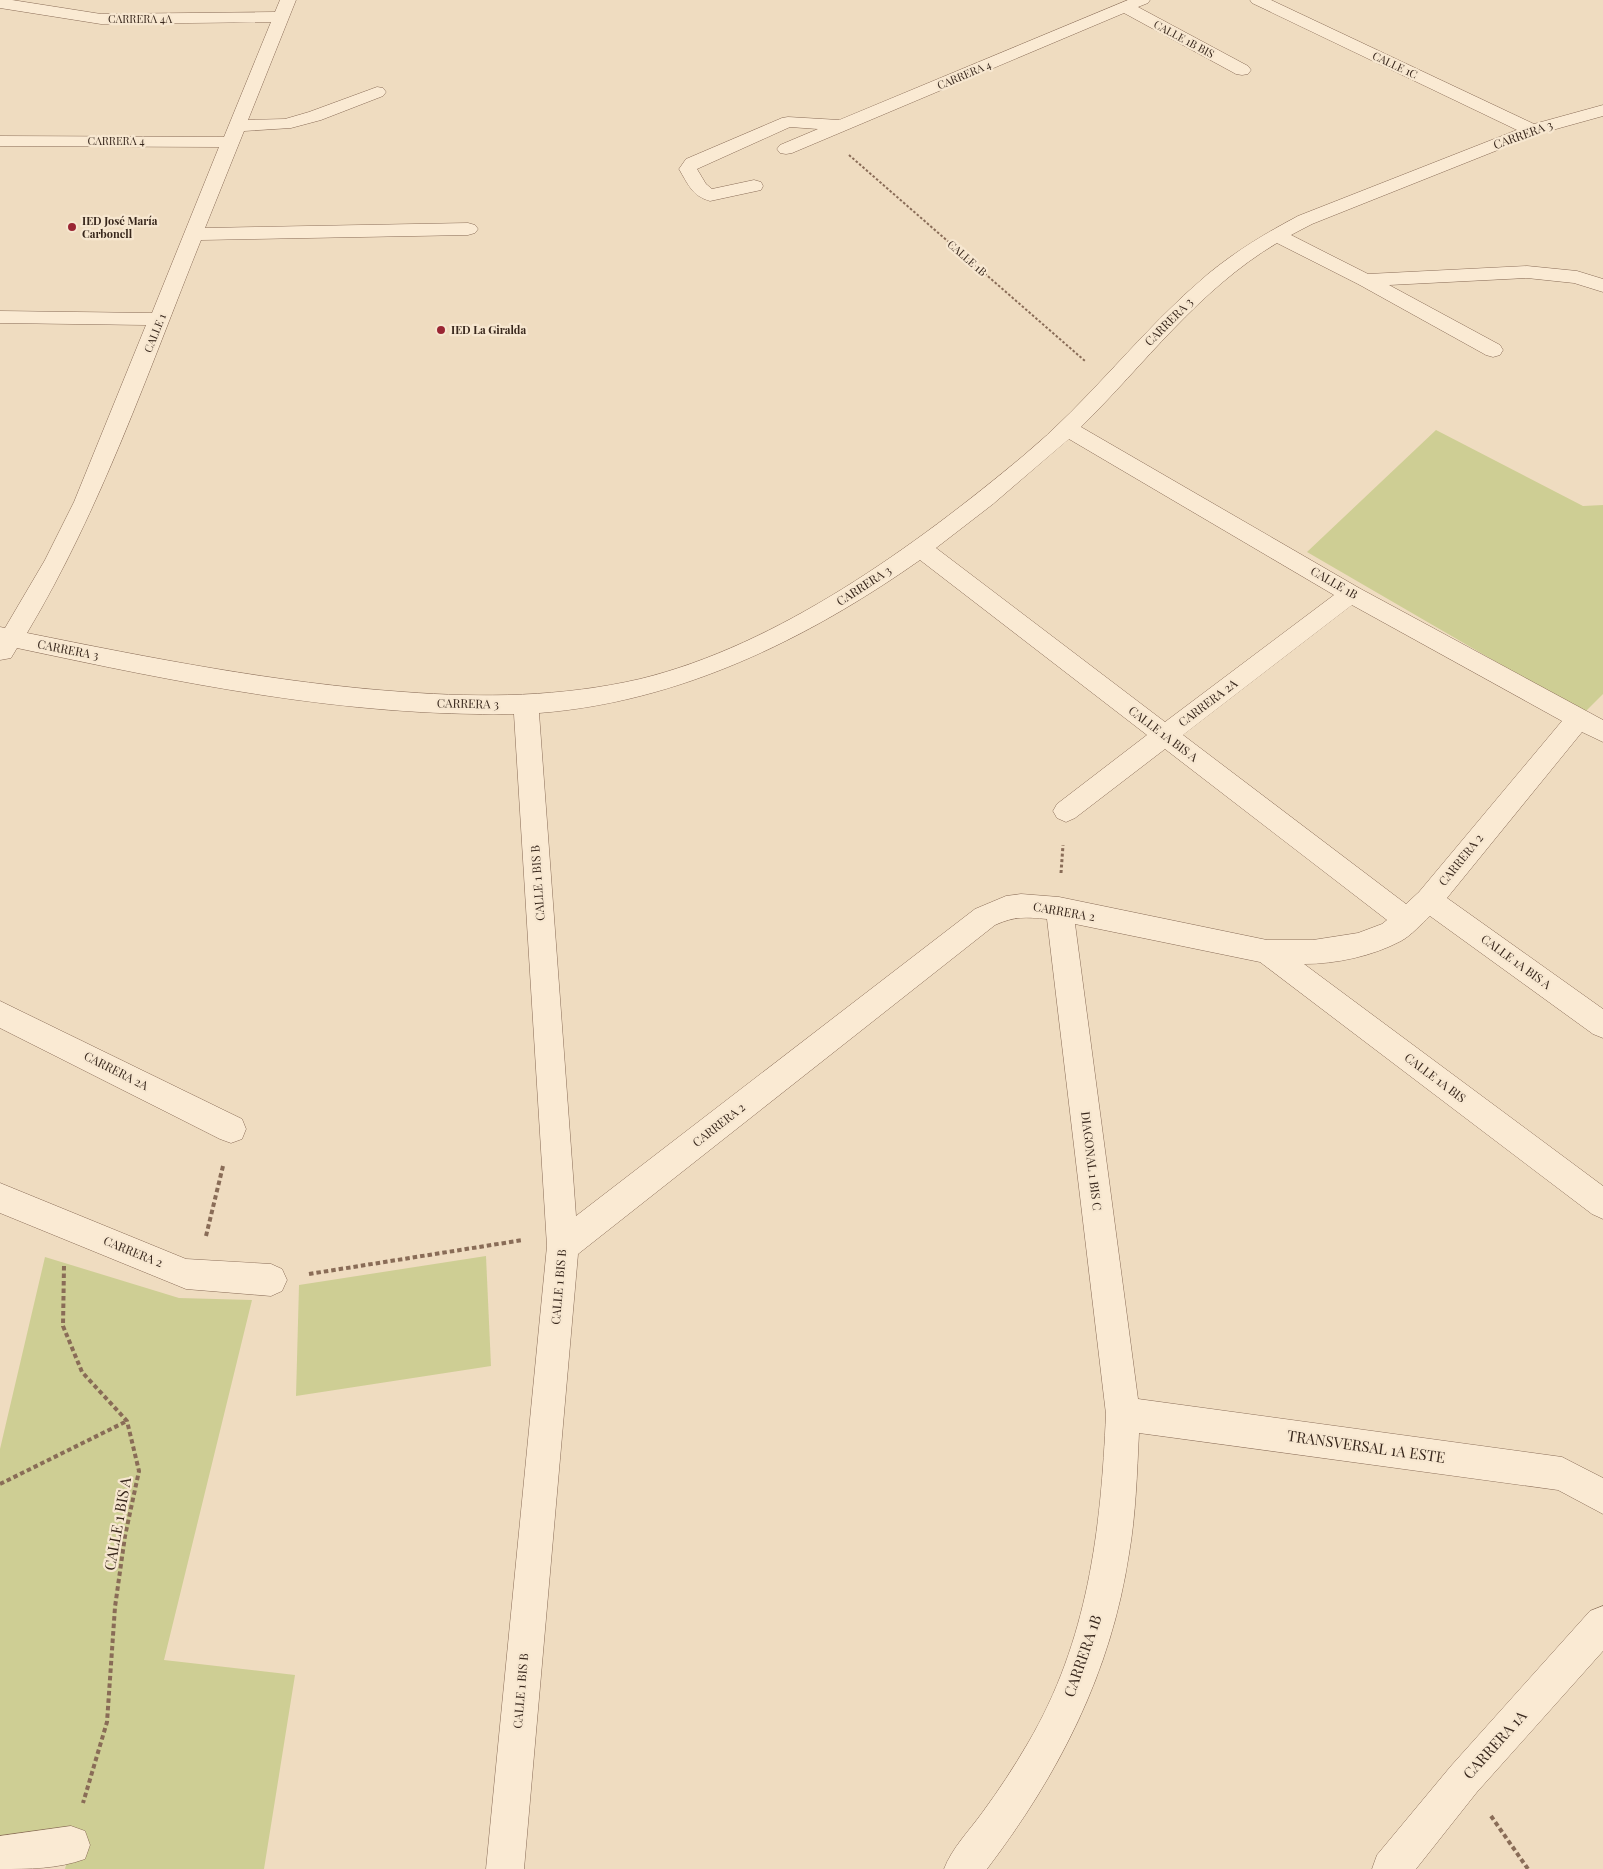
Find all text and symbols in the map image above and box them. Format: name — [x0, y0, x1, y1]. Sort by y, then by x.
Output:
street label: CARRERA 4A — [108, 11, 172, 26]
street label: CALLE 1B BIS — [1151, 16, 1217, 61]
street label: CALLE 1C — [1370, 48, 1420, 82]
street label: CARRERA 4 — [935, 56, 994, 93]
street label: CARRERA 3 — [1491, 116, 1555, 152]
street label: CARRERA 4 — [87, 133, 145, 148]
place label: IED José María Carbonell — [82, 213, 158, 241]
marker: IED José María Carbonell — [66, 221, 78, 233]
street label: CALLE 1B — [944, 236, 990, 279]
street label: CARRERA 3 — [1141, 294, 1196, 349]
street label: CALLE 1 — [140, 311, 169, 355]
place label: IED La Giralda — [451, 322, 526, 337]
marker: IED La Giralda — [435, 324, 447, 336]
street label: CARRERA 3 — [833, 562, 894, 609]
street label: CALLE 1B — [1308, 562, 1361, 602]
street label: CARRERA 3 — [36, 635, 100, 663]
street label: CARRERA 2A — [1175, 674, 1241, 730]
street label: CARRERA 3 — [437, 694, 499, 712]
street label: CALLE 1A BIS A — [1126, 702, 1202, 765]
street label: CARRERA 2 — [1434, 830, 1486, 889]
street label: CALLE 1 BIS B — [526, 845, 548, 921]
street label: CARRERA 2 — [1032, 898, 1097, 924]
street label: CALLE 1A BIS A — [1478, 930, 1555, 992]
street label: CARRERA 2A — [82, 1047, 152, 1093]
street label: CALLE 1A BIS — [1402, 1049, 1470, 1106]
street label: CARRERA 2 — [689, 1099, 748, 1150]
street label: DIAGONAL 1 BIS C — [1078, 1110, 1106, 1211]
street label: CARRERA 2 — [101, 1232, 166, 1270]
street label: CALLE 1 BIS B — [547, 1248, 569, 1325]
street label: TRANSVERSAL 1A ESTE — [1286, 1425, 1446, 1467]
street label: CALLE 1 BIS A — [99, 1475, 135, 1572]
street label: CARRERA 1B — [1059, 1612, 1105, 1700]
street label: CALLE 1 BIS B — [509, 1652, 531, 1729]
street label: CARRERA 1A — [1458, 1705, 1531, 1783]

